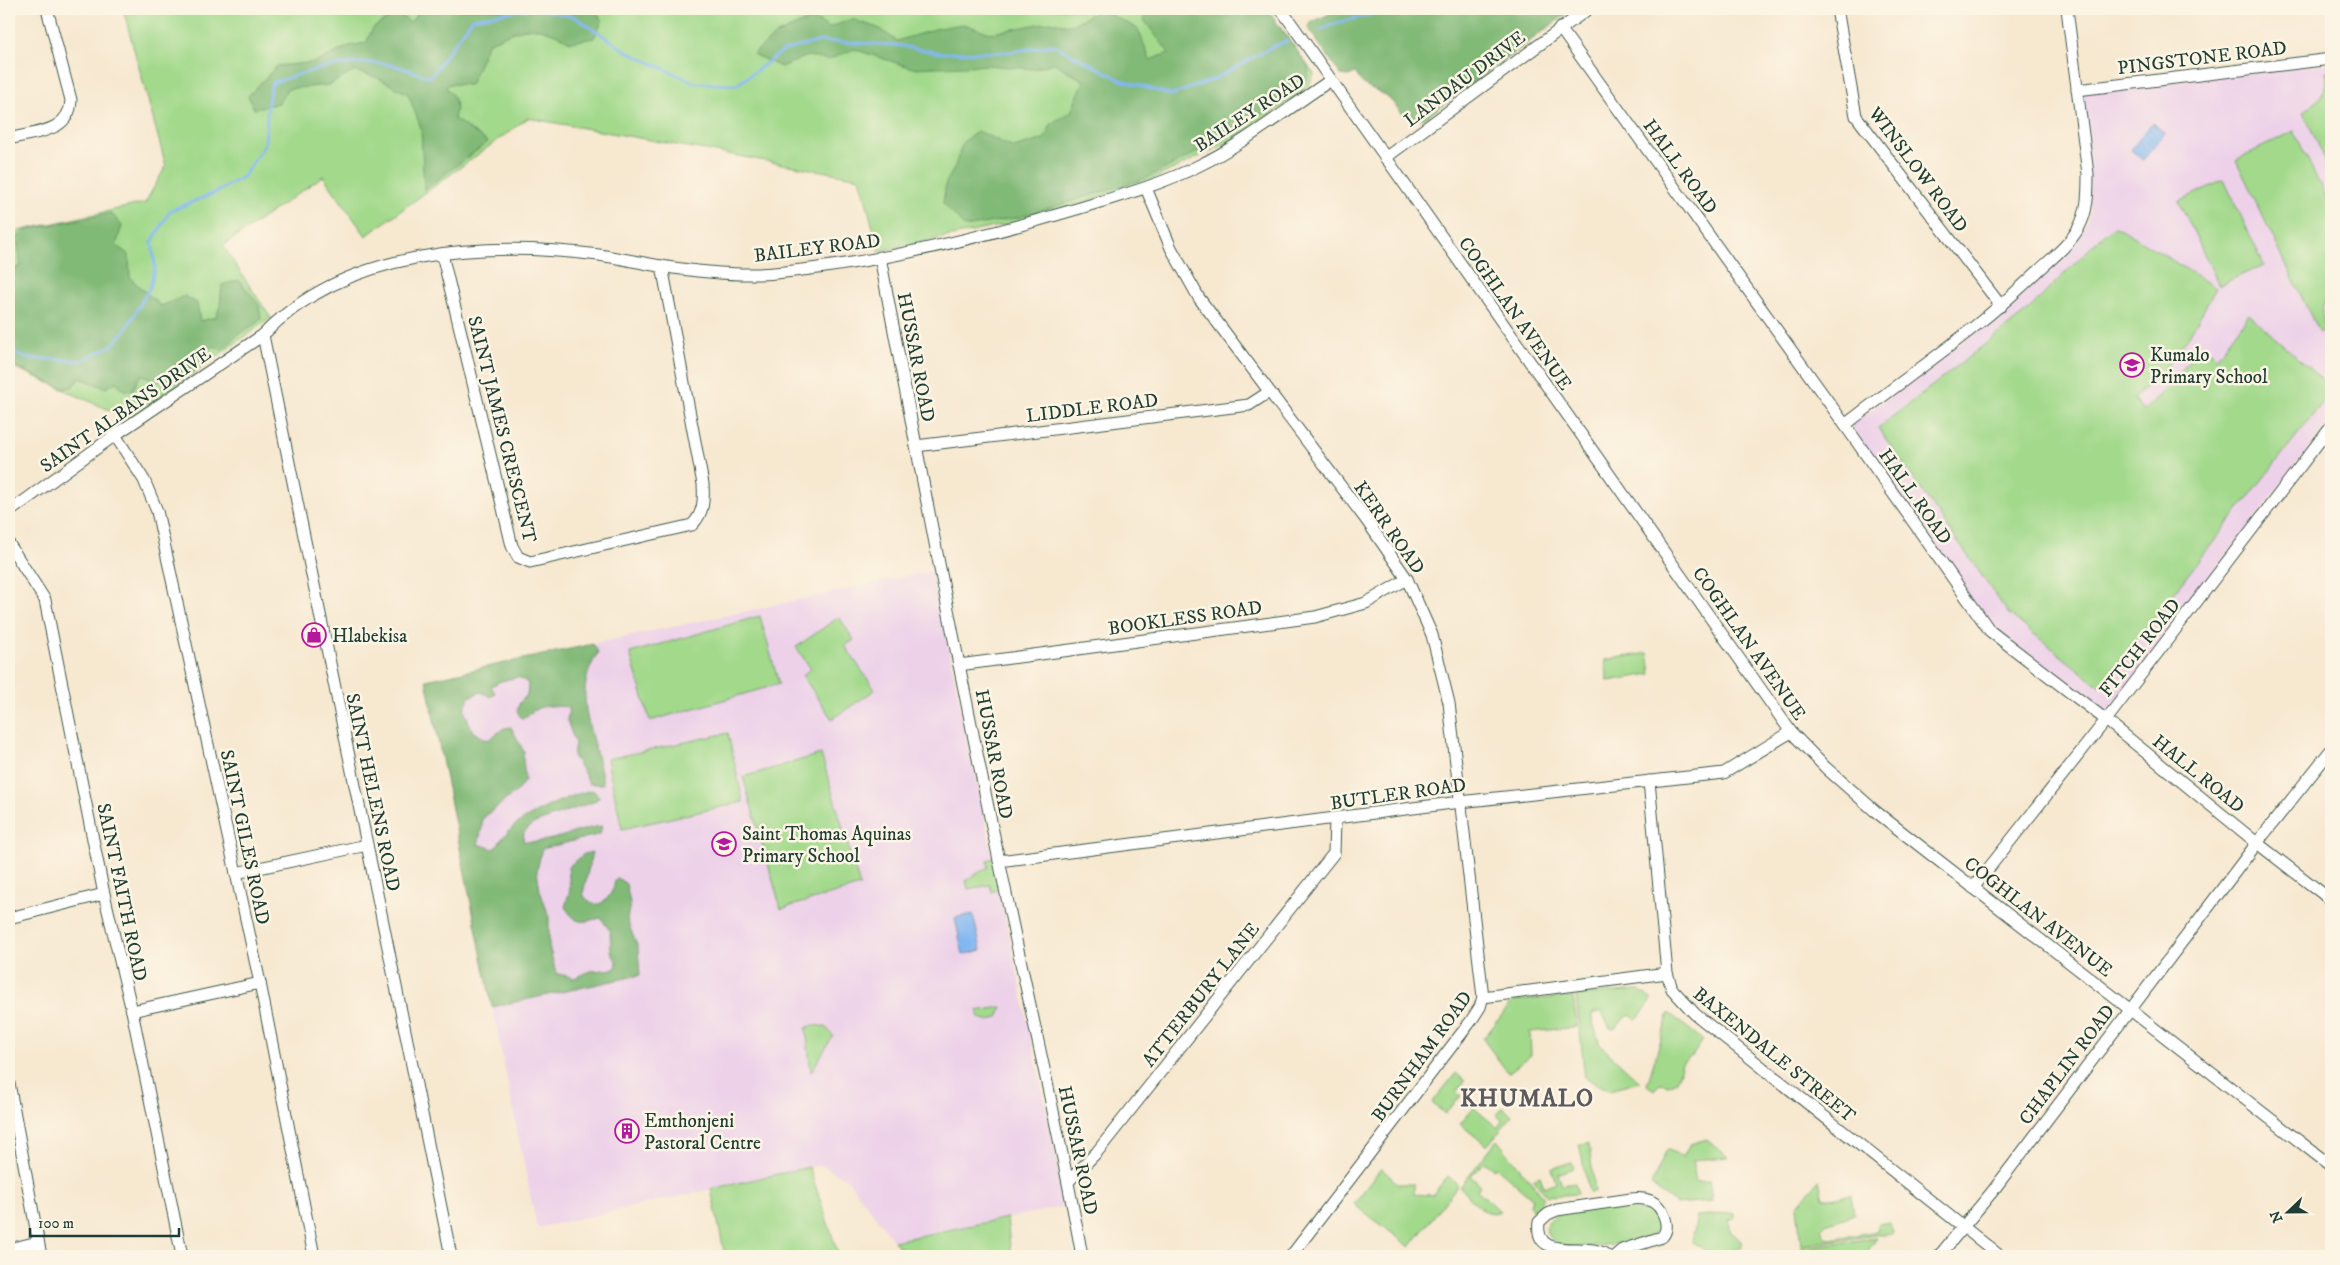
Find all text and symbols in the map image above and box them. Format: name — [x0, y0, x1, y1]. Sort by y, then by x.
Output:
street label: LANDAU DRIVE — [1400, 26, 1530, 132]
street label: PINGSTONE ROAD — [2116, 37, 2288, 80]
street label: BAILEY ROAD — [1190, 69, 1309, 158]
street label: WINSLOW ROAD — [1863, 102, 1972, 237]
street label: HALL ROAD — [1638, 115, 1722, 219]
street label: BAILEY ROAD — [753, 229, 882, 268]
street label: COGHLAN AVENUE — [1453, 233, 1576, 395]
street label: HUSSAR ROAD — [892, 291, 939, 424]
street label: SAINT JAMES CRESCENT — [462, 314, 541, 546]
street label: SAINT ALBANS DRIVE — [36, 343, 216, 478]
place label: Kumalo Primary School — [2150, 344, 2268, 389]
school or university icon: Kumalo Primary School — [2119, 352, 2145, 378]
street label: LIDDLE ROAD — [1025, 389, 1159, 428]
street label: HALL ROAD — [1873, 445, 1956, 549]
street label: KERR ROAD — [1348, 477, 1429, 579]
street label: COGHLAN AVENUE — [1687, 563, 1810, 725]
street label: FITCH ROAD — [2095, 594, 2186, 702]
street label: BOOKLESS ROAD — [1107, 596, 1264, 641]
shop icon: Hlabekisa — [301, 622, 327, 648]
place label: Hlabekisa — [332, 625, 407, 648]
street label: HUSSAR ROAD — [970, 688, 1017, 821]
street label: SAINT HELENS ROAD — [340, 691, 405, 894]
street label: HALL ROAD — [2147, 730, 2249, 818]
street label: SAINT GILES ROAD — [215, 748, 274, 927]
street label: BUTLER ROAD — [1329, 774, 1468, 815]
street label: SAINT FAITH ROAD — [91, 801, 152, 983]
place label: Saint Thomas Aquinas Primary School — [742, 823, 911, 868]
school or university icon: Saint Thomas Aquinas Primary School — [711, 831, 737, 857]
street label: COGHLAN AVENUE — [1959, 852, 2117, 982]
street label: ATTERBURY LANE — [1138, 918, 1265, 1072]
street label: BAXENDALE STREET — [1688, 983, 1860, 1128]
street label: BURNHAM ROAD — [1367, 987, 1477, 1127]
street label: CHAPLIN ROAD — [2014, 1000, 2120, 1130]
street label: HUSSAR ROAD — [1053, 1084, 1102, 1217]
district label: KHUMALO — [1460, 1084, 1594, 1114]
place label: Emthonjeni Pastoral Centre — [644, 1110, 761, 1155]
building icon: Emthonjeni Pastoral Centre — [614, 1118, 640, 1144]
north arrow — [2262, 1188, 2312, 1238]
scale bar — [30, 1205, 179, 1237]
text: N — [2266, 1207, 2287, 1225]
text: 100 m — [38, 1214, 74, 1233]

